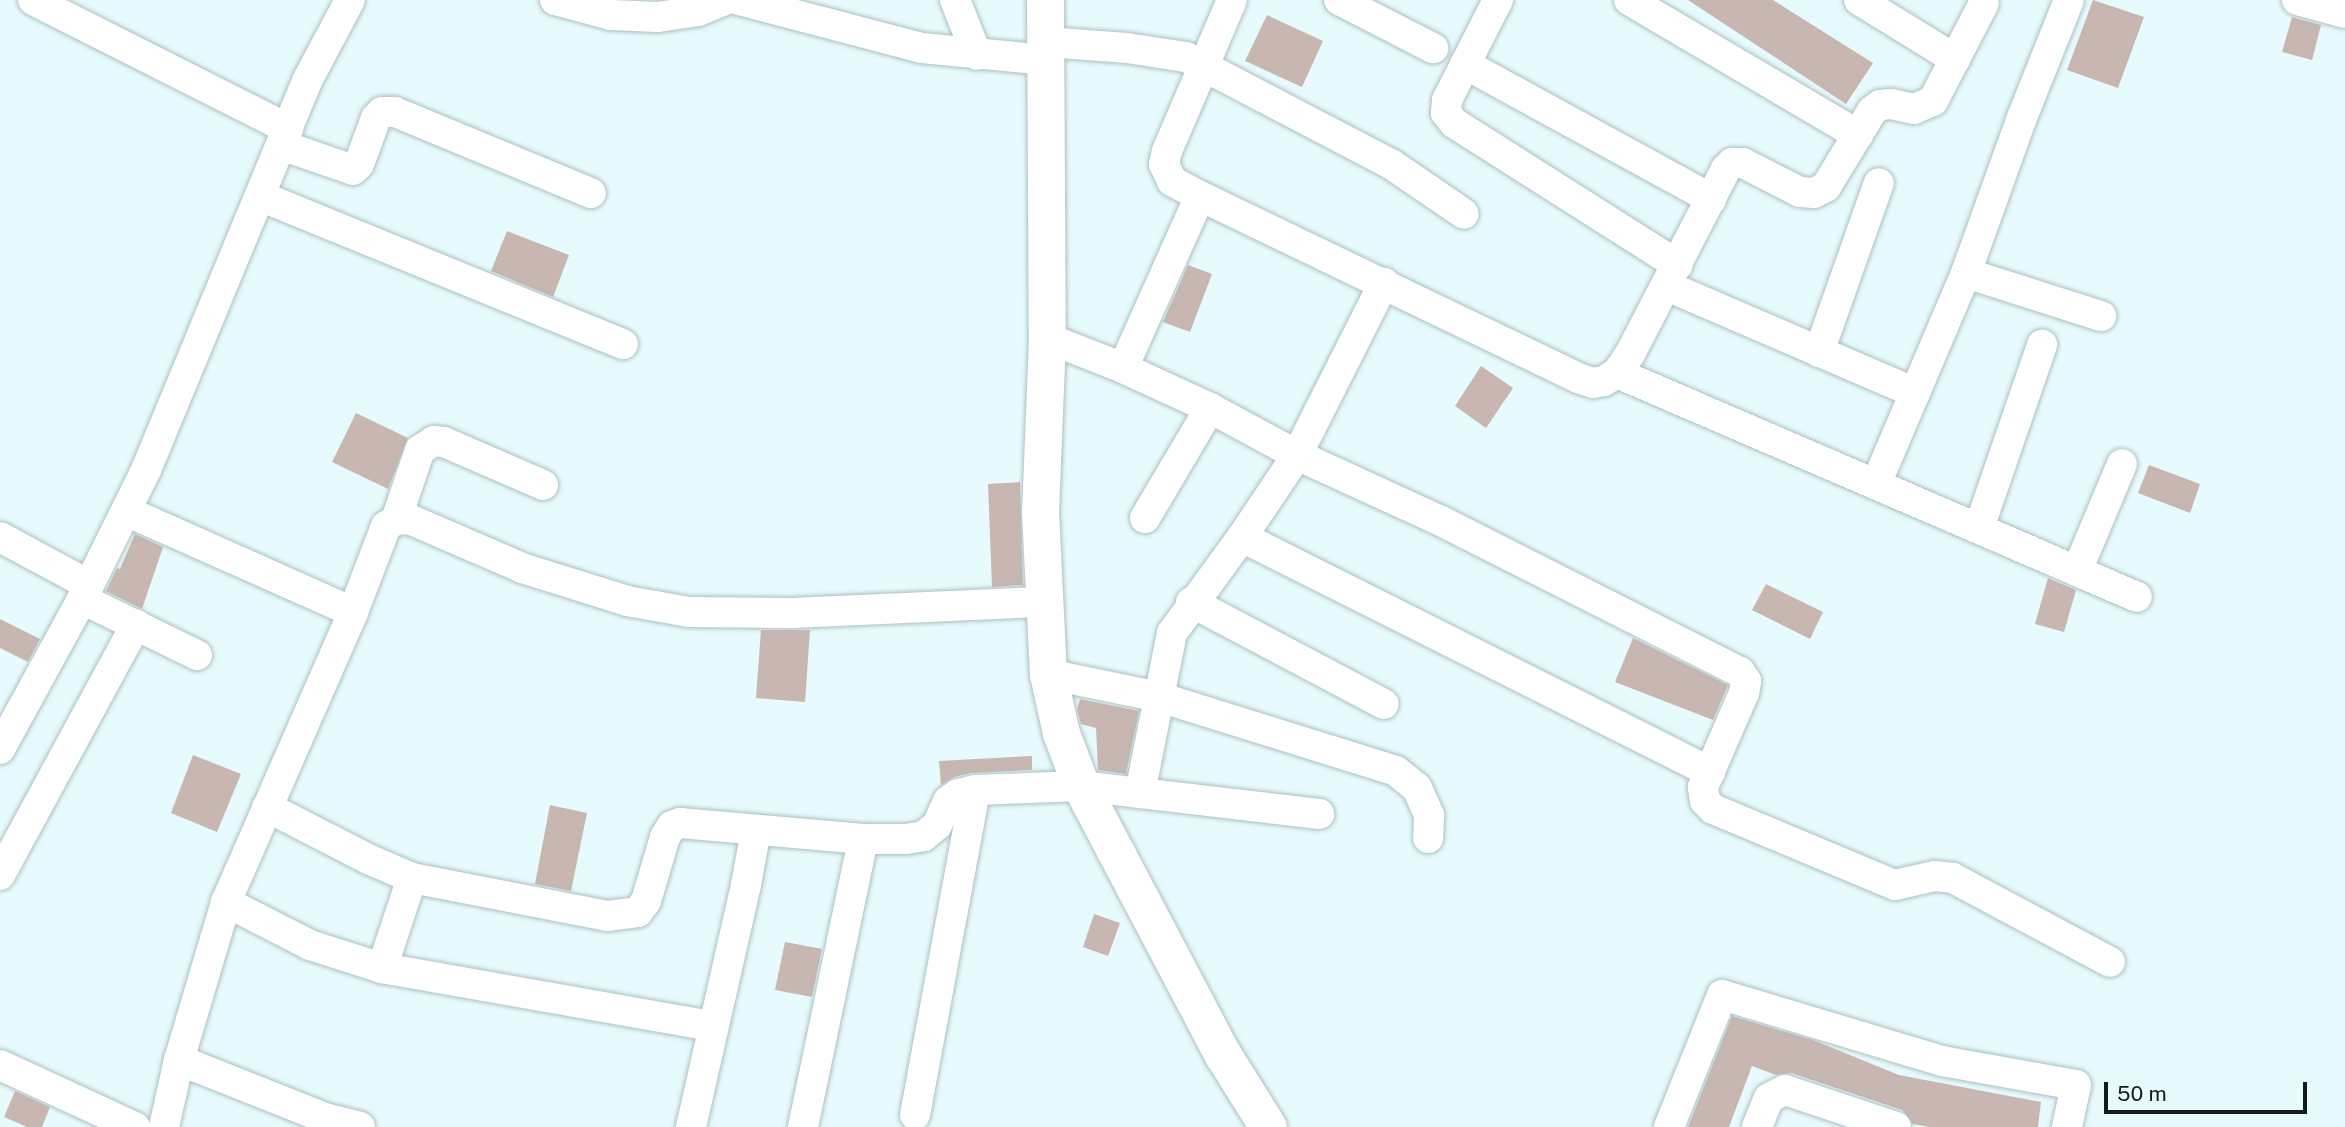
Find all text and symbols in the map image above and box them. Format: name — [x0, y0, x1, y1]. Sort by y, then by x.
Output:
scale bar — [2107, 1068, 2310, 1112]
text: 50 m — [2117, 1081, 2167, 1106]

